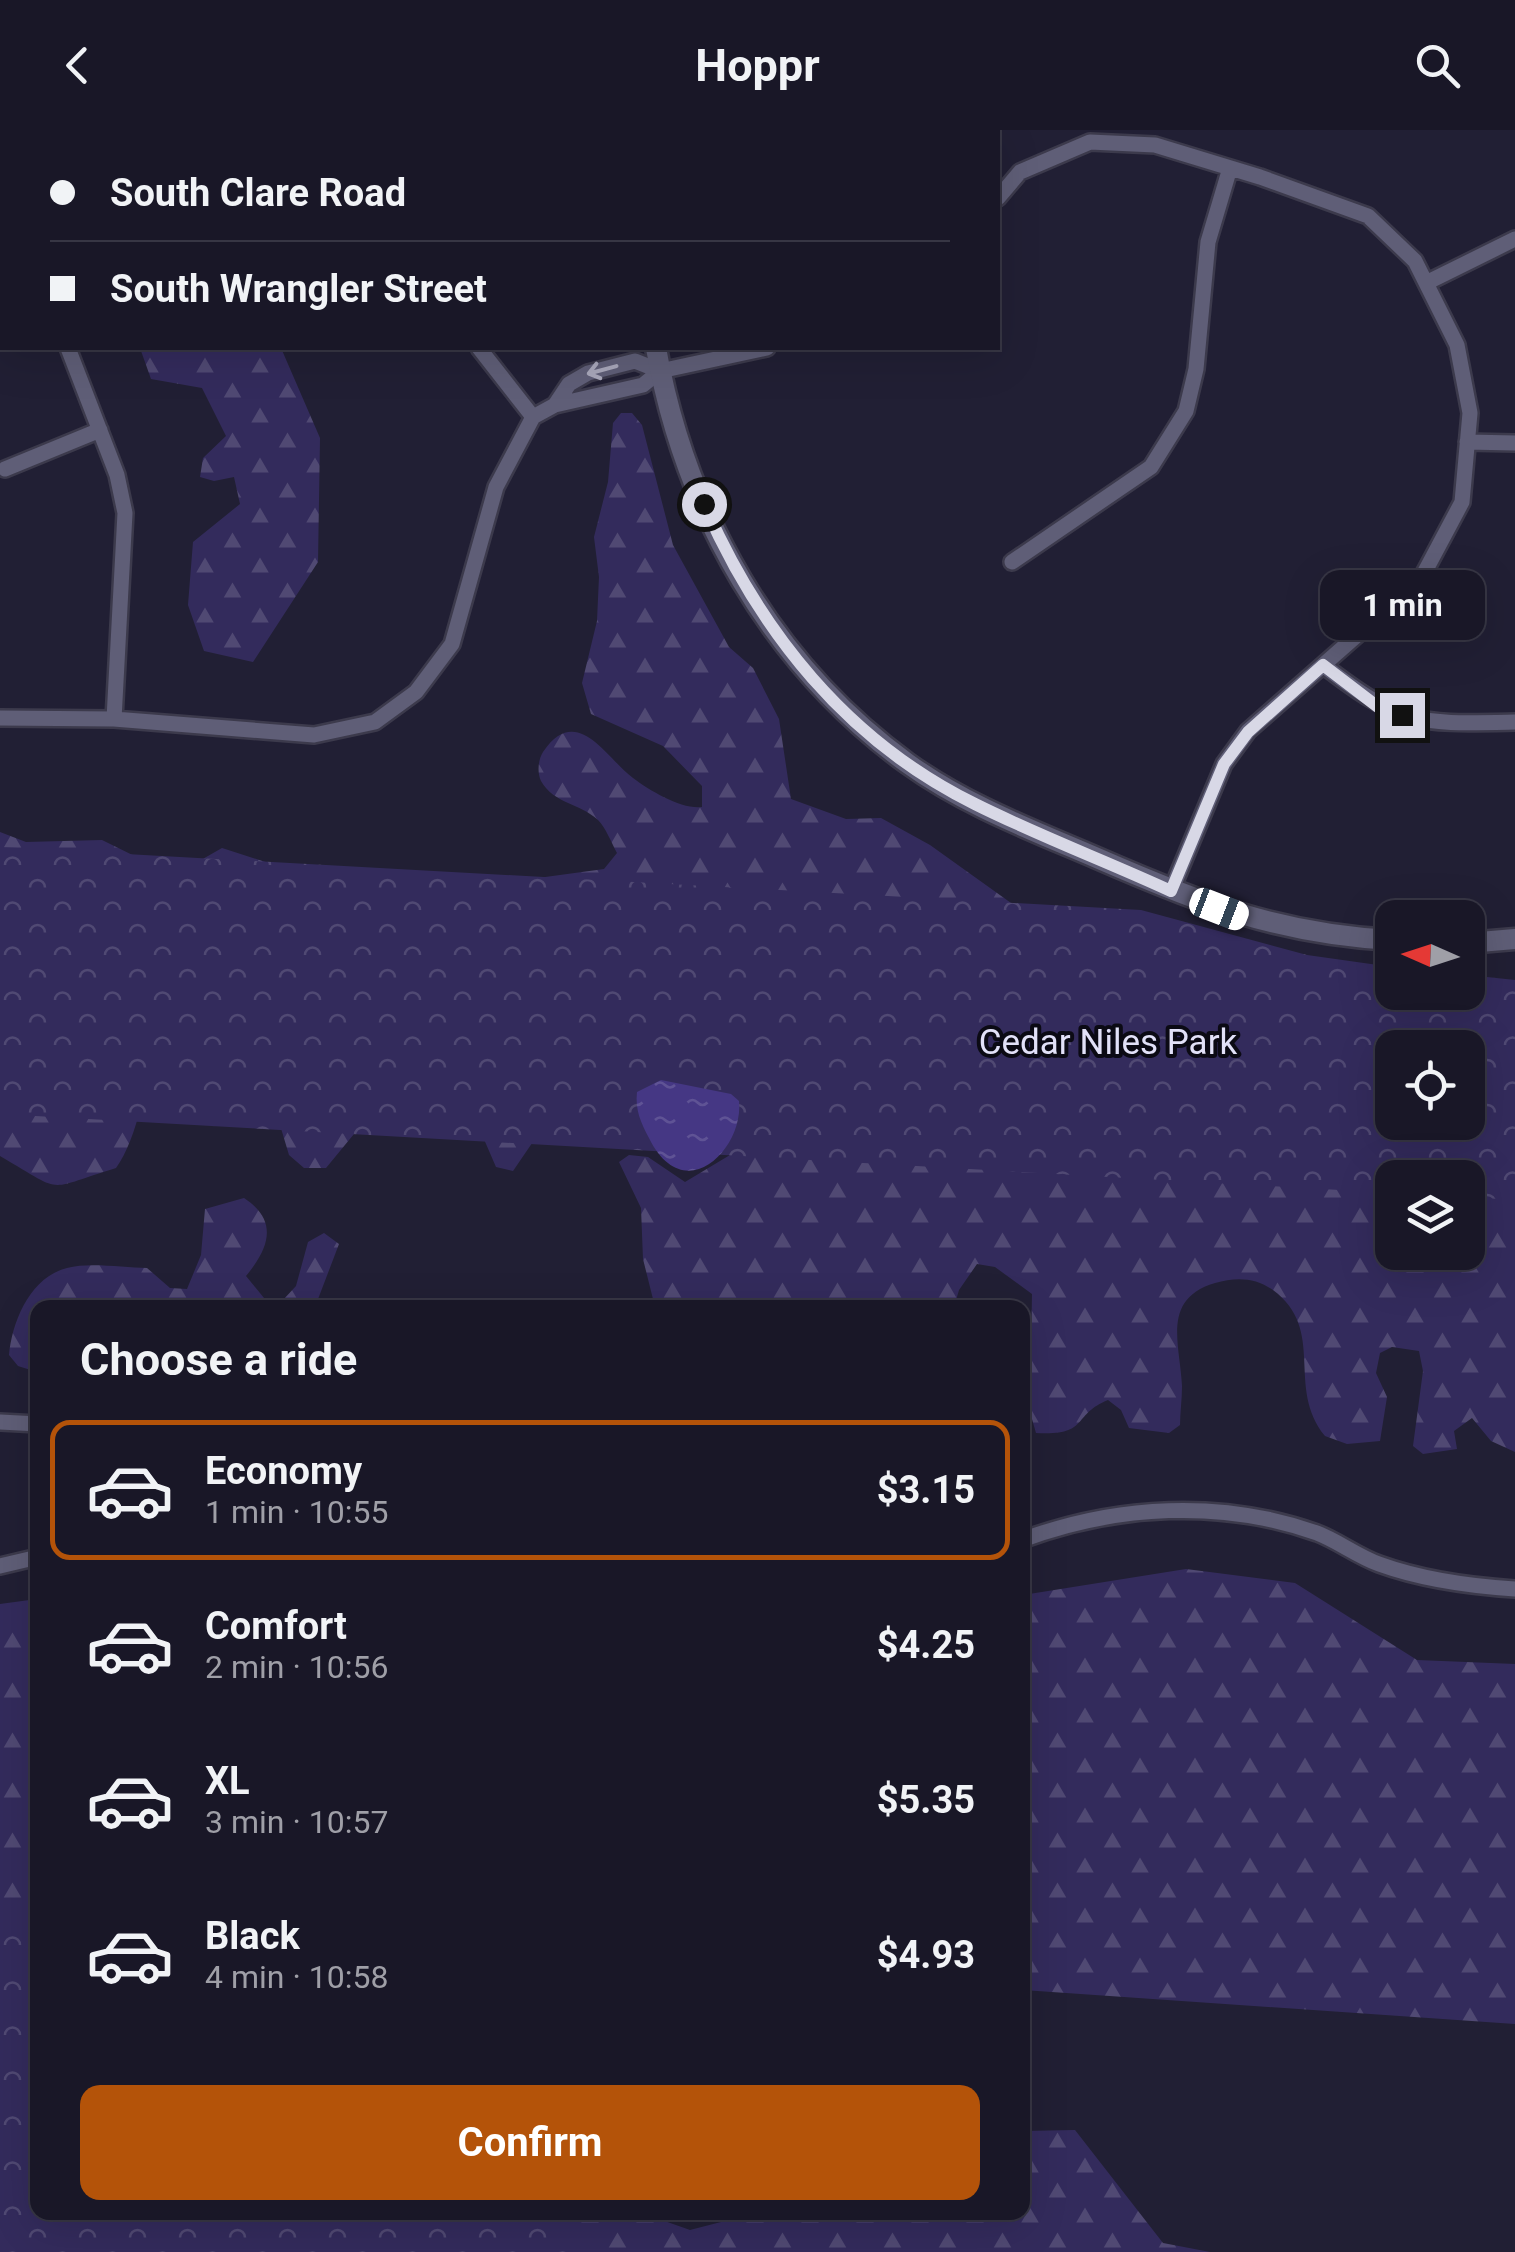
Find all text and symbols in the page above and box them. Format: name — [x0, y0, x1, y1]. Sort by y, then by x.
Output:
icon: back — [50, 38, 105, 93]
icon: search — [1410, 38, 1465, 93]
text: Hoppr — [695, 39, 820, 92]
text: South Clare Road — [110, 171, 406, 215]
text: South Wrangler Street — [110, 267, 487, 311]
one-way arrow — [587, 362, 618, 380]
route start — [682, 482, 727, 527]
callout: 1 min — [1320, 570, 1484, 640]
text: 1 min — [1362, 586, 1443, 624]
route end — [1380, 693, 1425, 738]
car — [1186, 884, 1252, 934]
north arrow — [1375, 900, 1485, 1010]
map controls — [1375, 900, 1485, 1270]
park label: Cedar Niles Park — [979, 1022, 1238, 1063]
button: locate — [1375, 1030, 1485, 1140]
button: layers — [1375, 1160, 1485, 1270]
text: Choose a ride — [80, 1333, 357, 1386]
icon: car — [85, 1445, 175, 1535]
text: Economy — [205, 1449, 362, 1493]
text: $3.15 — [877, 1468, 975, 1512]
text: 1 min · 10:55 — [205, 1493, 388, 1531]
icon: car — [85, 1600, 175, 1690]
text: Comfort — [205, 1604, 347, 1648]
text: $4.25 — [877, 1623, 975, 1667]
text: 2 min · 10:56 — [205, 1648, 388, 1686]
icon: car — [85, 1755, 175, 1845]
text: XL — [205, 1759, 250, 1803]
text: $5.35 — [877, 1778, 975, 1822]
text: 3 min · 10:57 — [205, 1803, 388, 1841]
icon: car — [85, 1910, 175, 2000]
text: Black — [205, 1914, 300, 1958]
text: $4.93 — [877, 1933, 975, 1977]
text: 4 min · 10:58 — [205, 1958, 388, 1996]
button: Confirm — [80, 2085, 980, 2200]

